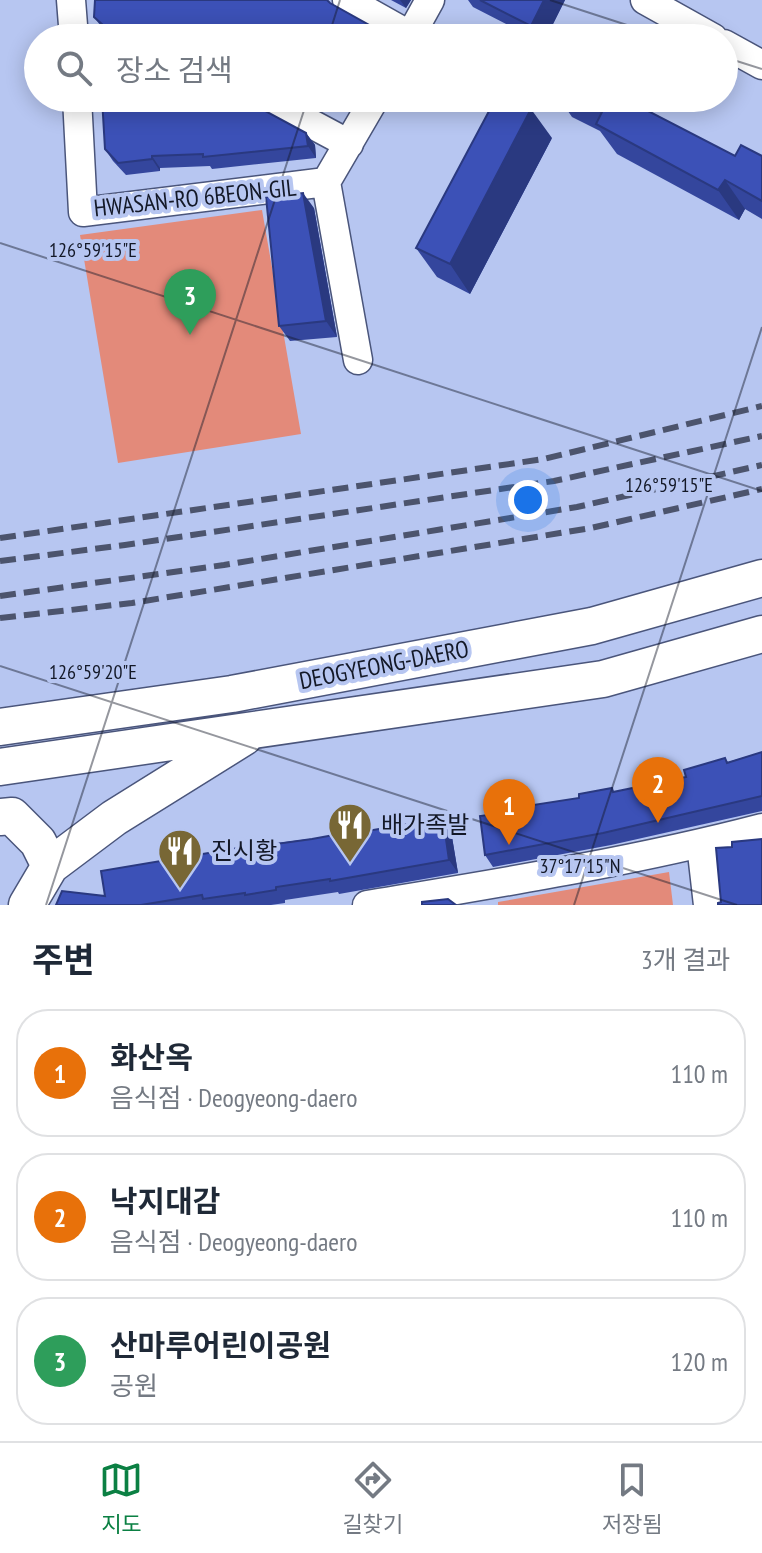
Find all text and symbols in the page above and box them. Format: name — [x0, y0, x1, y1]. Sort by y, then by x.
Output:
search box — [24, 24, 738, 112]
icon: search — [52, 46, 96, 90]
text: 장소 검색 — [116, 50, 233, 89]
street label: HWASAN-RO 6BEON-GIL — [92, 171, 298, 224]
text: 126°59'15"E — [49, 237, 137, 263]
pin: 3 — [164, 269, 216, 335]
text: 126°59'15"E — [625, 472, 713, 498]
your location — [508, 480, 548, 520]
street label: DEOGYEONG-DAERO — [297, 633, 471, 696]
text: 126°59'20"E — [49, 659, 137, 685]
pin: 2 — [632, 757, 684, 823]
pin: 1 — [483, 779, 535, 845]
restaurant icon: 배가족발 — [326, 801, 374, 864]
place label: 배가족발 — [381, 809, 469, 840]
restaurant icon: 진시황 — [156, 827, 204, 890]
place label: 진시황 — [211, 835, 277, 866]
text: 37°17'15"N — [540, 853, 620, 879]
text: 주변 — [32, 937, 95, 981]
text: 3개 결과 — [641, 943, 730, 976]
text: 화산옥 — [110, 1037, 193, 1076]
text: 1 — [54, 1057, 66, 1090]
text: 110 m — [670, 1057, 728, 1090]
text: 음식점 · Deogyeong-daero — [110, 1081, 357, 1114]
text: 낙지대감 — [110, 1181, 220, 1220]
text: 2 — [54, 1201, 66, 1234]
text: 110 m — [670, 1201, 728, 1234]
text: 음식점 · Deogyeong-daero — [110, 1225, 357, 1258]
text: 산마루어린이공원 — [110, 1325, 331, 1364]
text: 3 — [54, 1345, 66, 1378]
text: 120 m — [670, 1345, 728, 1378]
text: 공원 — [110, 1369, 158, 1402]
tab: 지도 — [99, 1458, 143, 1538]
tab: 길찾기 — [342, 1458, 403, 1538]
tab: 저장됨 — [602, 1458, 663, 1538]

